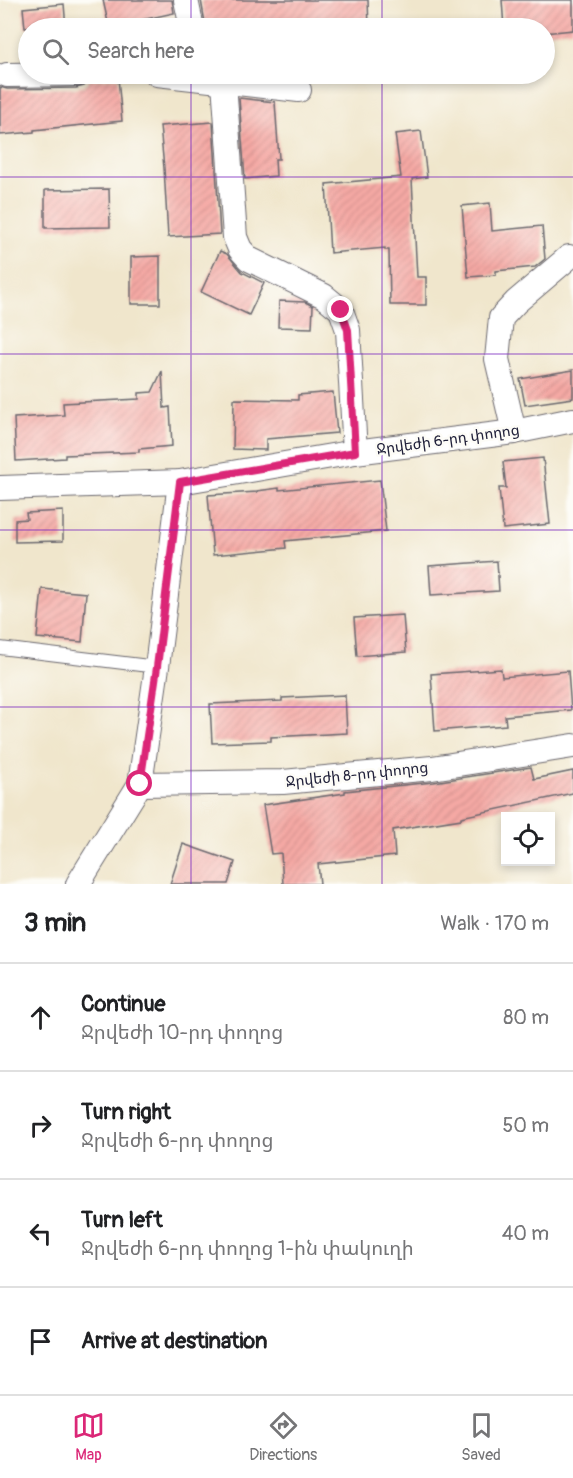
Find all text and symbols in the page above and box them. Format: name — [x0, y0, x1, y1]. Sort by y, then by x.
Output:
search box — [18, 18, 555, 84]
icon: search — [39, 35, 72, 68]
text: Search here — [87, 37, 194, 65]
route end — [327, 296, 353, 322]
street label: Ջրվեժի 6-րդ փողոց — [375, 421, 521, 459]
street label: Ջրվեժի 8-րդ փողոց — [285, 758, 429, 792]
route start — [126, 770, 152, 796]
map controls — [501, 812, 555, 866]
button: locate — [501, 812, 555, 866]
text: 3 min — [24, 907, 86, 939]
text: Walk · 170 m — [440, 911, 549, 936]
text: Continue — [81, 990, 165, 1018]
icon: ahead — [24, 1001, 57, 1034]
text: 80 m — [503, 1005, 549, 1030]
text: Ջրվեժի 10-րդ փողոց — [81, 1020, 283, 1045]
text: Turn right — [81, 1098, 171, 1126]
icon: right — [24, 1109, 57, 1142]
text: 50 m — [502, 1113, 549, 1138]
text: Ջրվեժի 6-րդ փողոց — [81, 1128, 273, 1153]
text: Turn left — [81, 1206, 163, 1234]
icon: left — [24, 1217, 57, 1250]
text: 40 m — [502, 1221, 549, 1246]
text: Ջրվեժի 6-րդ փողոց 1-ին փակուղի — [81, 1236, 414, 1261]
icon: arrive — [24, 1325, 57, 1358]
text: Arrive at destination — [81, 1327, 267, 1355]
tab: Map — [72, 1409, 105, 1465]
tab: Directions — [249, 1409, 317, 1465]
tab: Saved — [461, 1409, 501, 1465]

